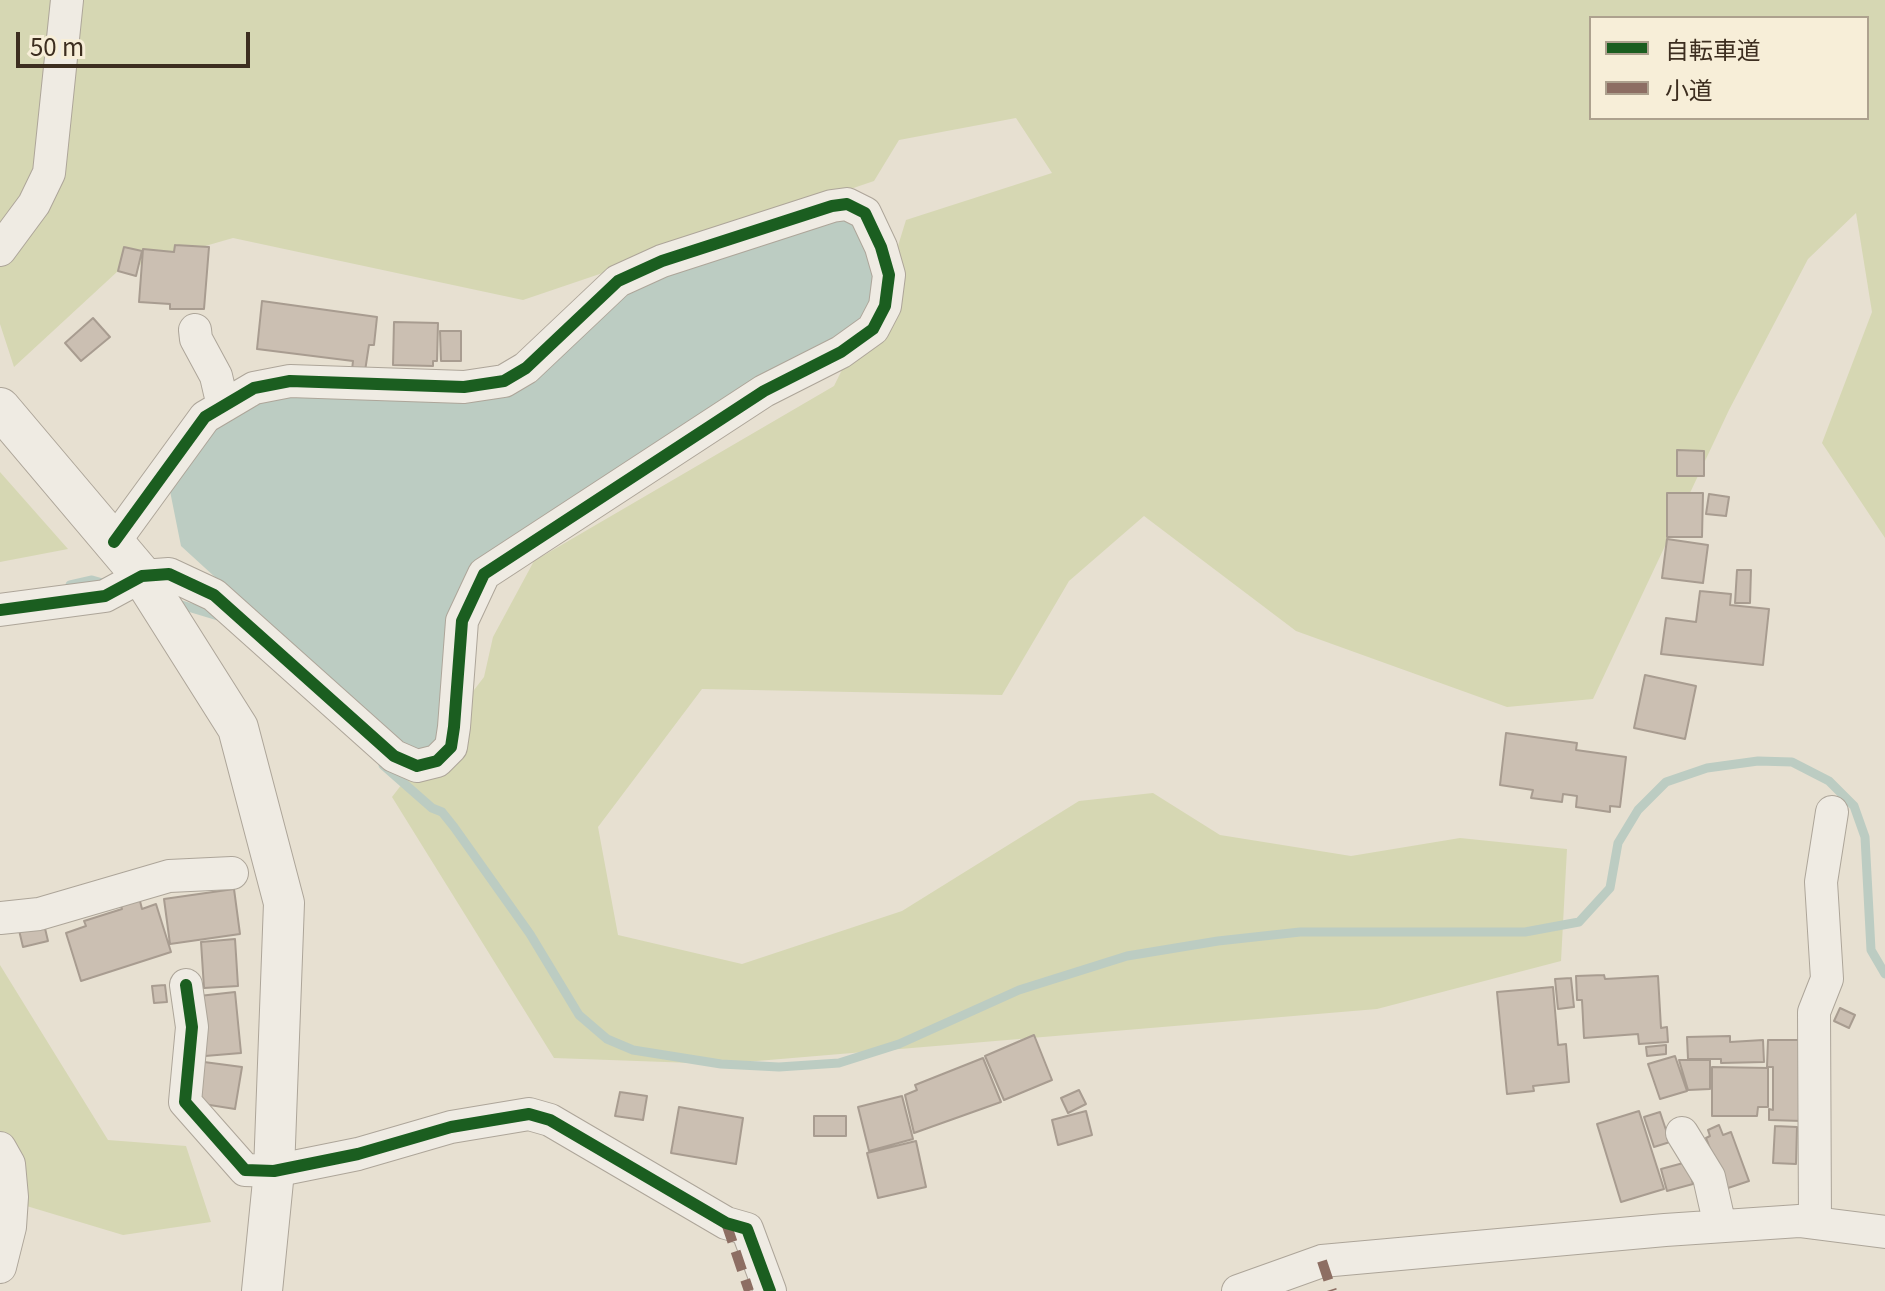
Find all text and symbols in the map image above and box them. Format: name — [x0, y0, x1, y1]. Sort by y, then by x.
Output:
scale bar — [20, 16, 254, 66]
legend — [1589, 16, 1869, 120]
text: 50 m — [30, 28, 84, 63]
text: 自転車道 — [1665, 31, 1761, 66]
text: 小道 — [1665, 71, 1713, 106]

